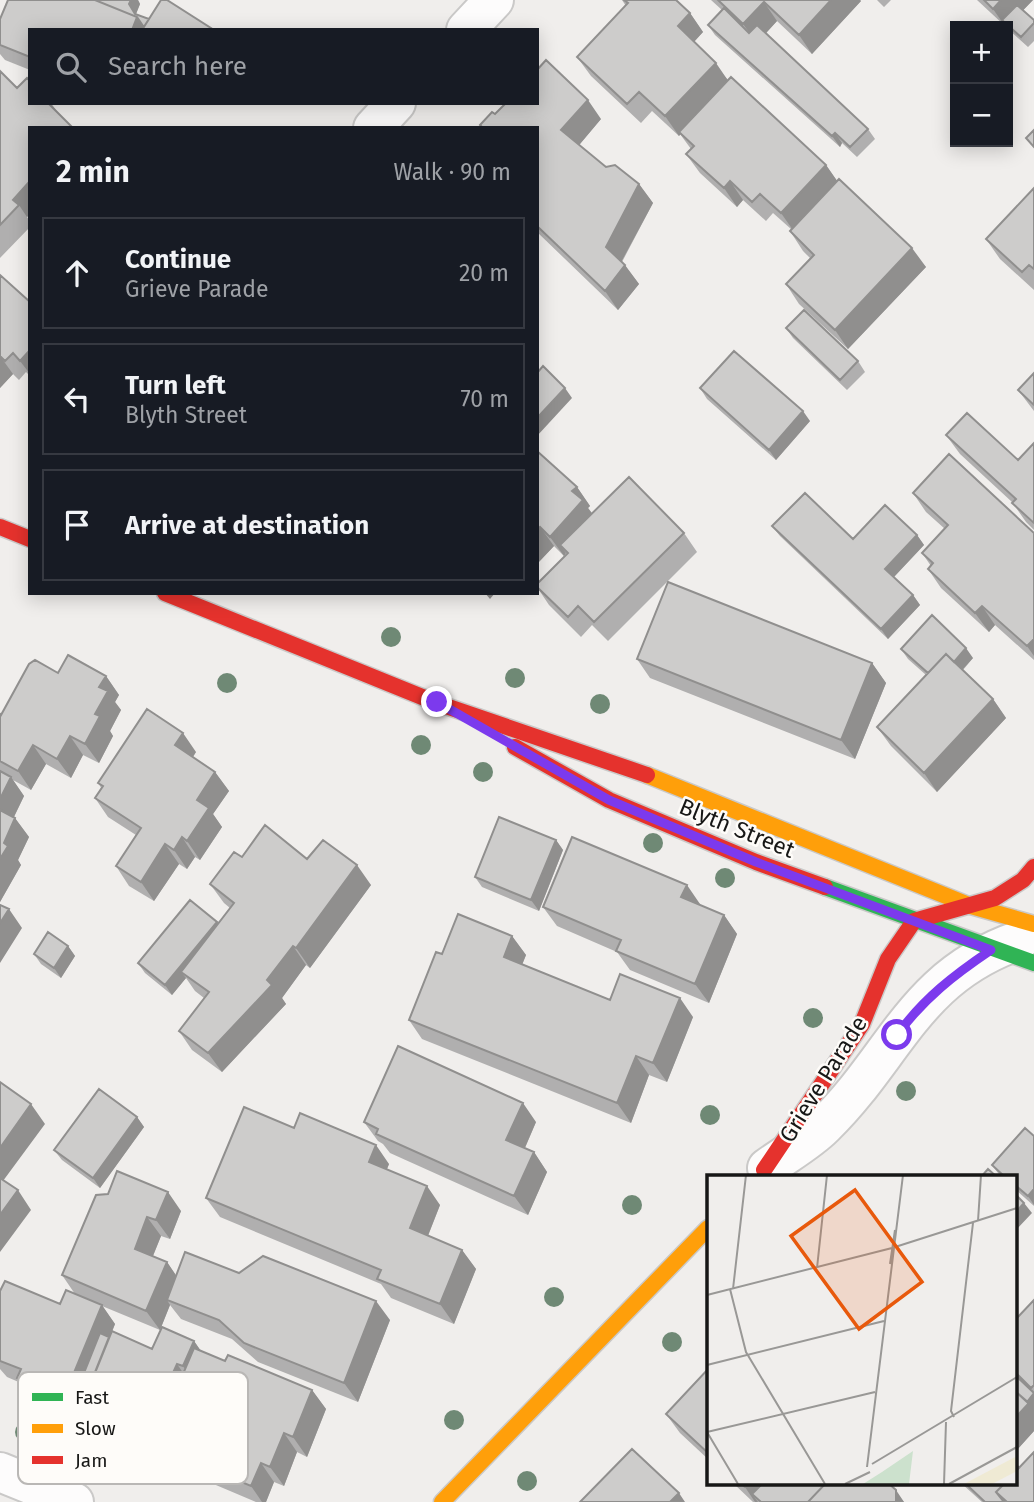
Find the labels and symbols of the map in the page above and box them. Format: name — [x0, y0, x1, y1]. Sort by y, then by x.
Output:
route end — [421, 686, 452, 717]
street label: Blyth Street — [675, 792, 799, 864]
street label: Grieve Parade — [773, 1011, 873, 1147]
route start — [881, 1019, 912, 1050]
inset map — [707, 1175, 1016, 1484]
legend — [18, 1372, 248, 1484]
text: Fast — [75, 1386, 109, 1409]
text: Slow — [75, 1417, 116, 1440]
text: Jam — [75, 1449, 107, 1472]

